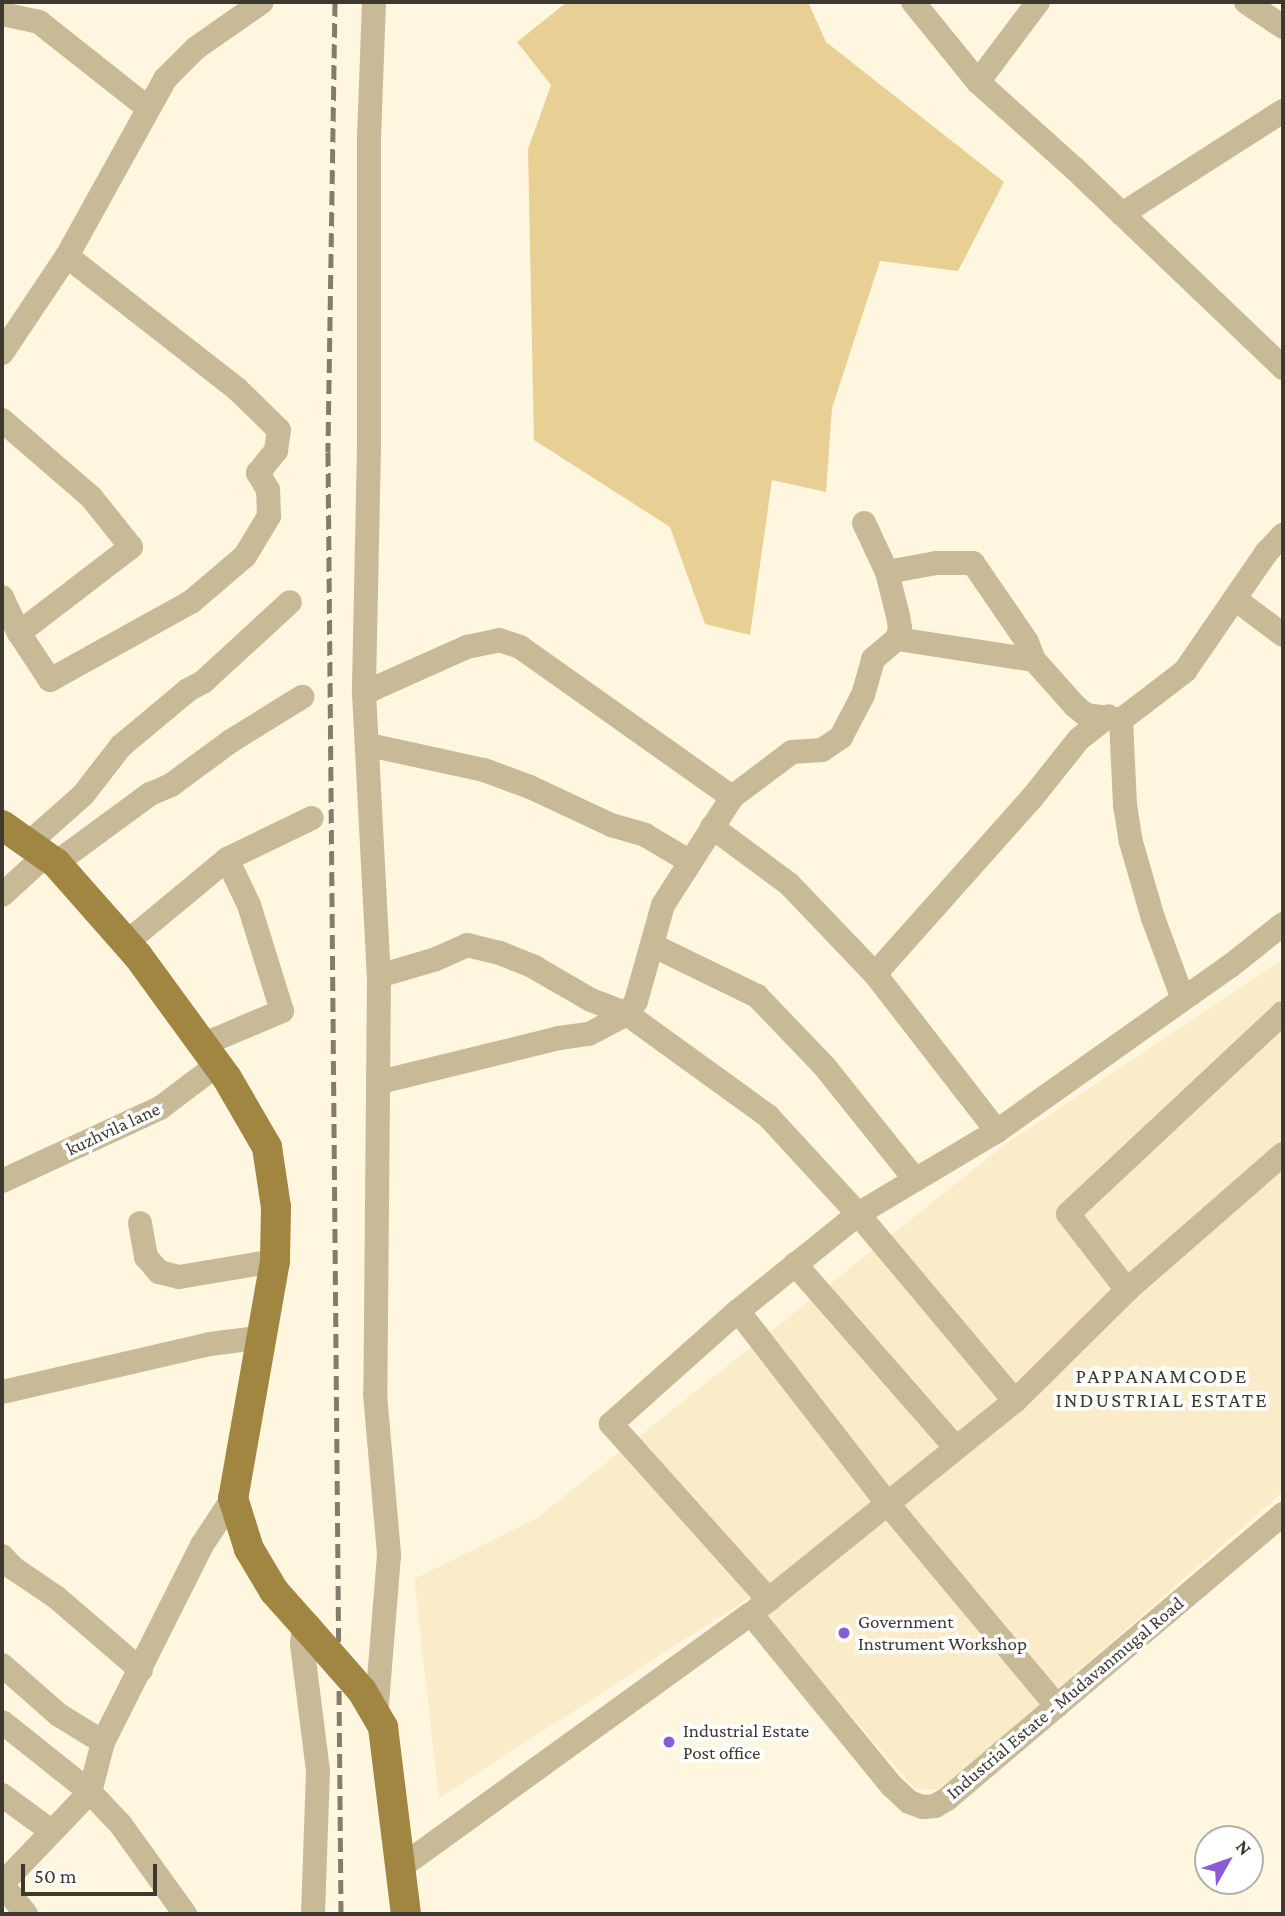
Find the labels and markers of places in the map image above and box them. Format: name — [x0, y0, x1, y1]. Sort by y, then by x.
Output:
place label: Government Instrument Workshop — [858, 1611, 1027, 1655]
marker: Government Instrument Workshop — [836, 1625, 852, 1641]
place label: Industrial Estate Post office — [683, 1720, 809, 1764]
marker: Industrial Estate Post office — [661, 1734, 677, 1750]

